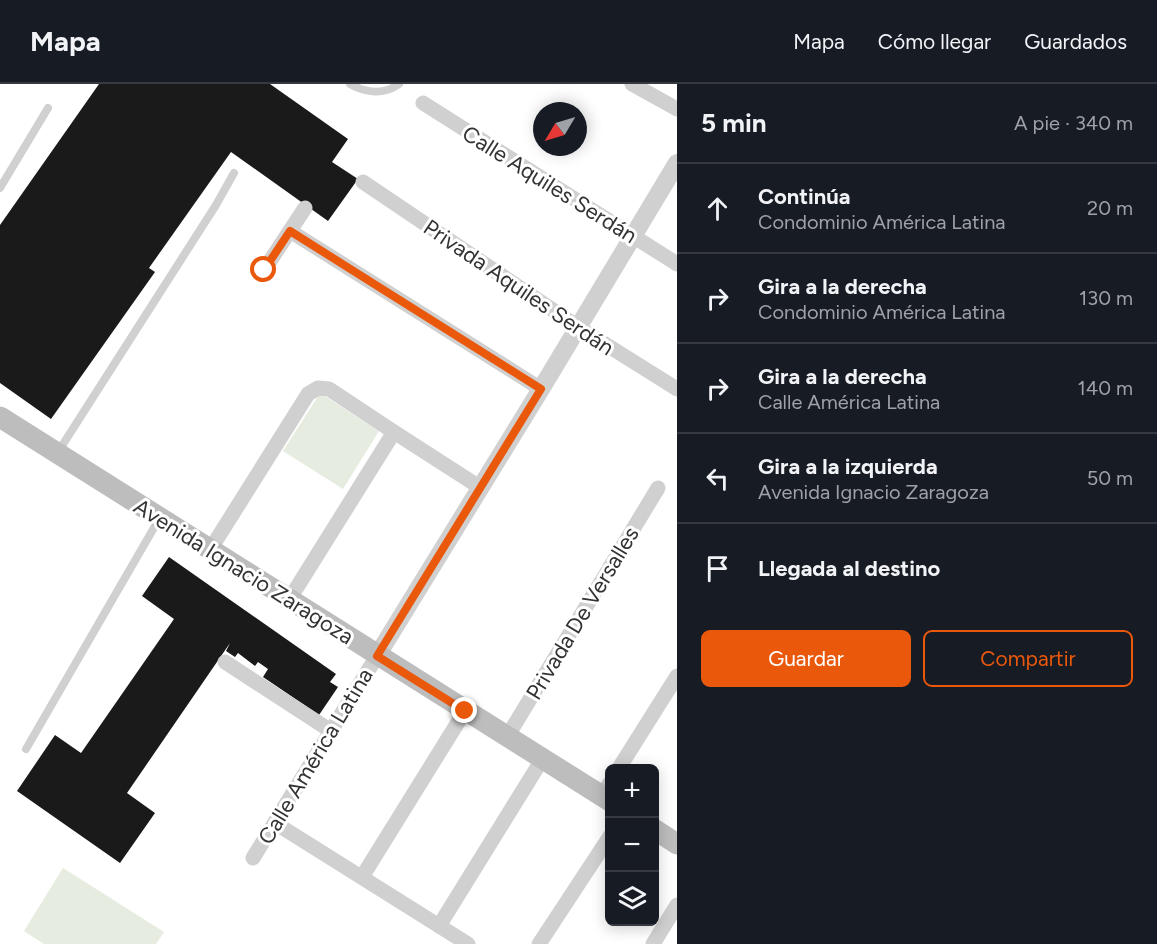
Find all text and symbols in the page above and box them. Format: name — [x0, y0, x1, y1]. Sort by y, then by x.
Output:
text: Mapa — [30, 24, 101, 58]
text: Mapa — [793, 29, 845, 54]
text: Cómo llegar — [878, 29, 991, 54]
text: Guardados — [1024, 29, 1127, 54]
north arrow — [533, 102, 587, 156]
text: 5 min — [701, 107, 767, 139]
text: A pie · 340 m — [1014, 111, 1133, 135]
street label: Calle Aquiles Serdán — [457, 120, 642, 249]
text: Continúa — [758, 183, 851, 210]
icon: ahead — [701, 192, 734, 225]
text: 20 m — [1087, 196, 1133, 220]
text: Condominio América Latina — [758, 210, 1006, 234]
street label: Privada Aquiles Serdán — [418, 214, 619, 361]
route start — [250, 256, 276, 282]
text: Gira a la derecha — [758, 273, 927, 300]
icon: right — [701, 282, 734, 315]
text: 130 m — [1079, 286, 1133, 310]
text: Condominio América Latina — [758, 300, 1006, 324]
text: Gira a la derecha — [758, 363, 927, 390]
icon: right — [701, 372, 734, 405]
text: 140 m — [1078, 376, 1133, 400]
text: Calle América Latina — [758, 390, 940, 414]
text: Gira a la izquierda — [758, 453, 938, 480]
icon: left — [701, 462, 734, 495]
text: 50 m — [1087, 466, 1133, 490]
text: Avenida Ignacio Zaragoza — [758, 480, 989, 504]
street label: Avenida Ignacio Zaragoza — [129, 493, 359, 650]
street label: Privada De Versalles — [520, 522, 645, 705]
icon: arrive — [701, 552, 734, 585]
text: Llegada al destino — [758, 555, 940, 582]
button: Guardar — [701, 630, 911, 687]
button: Compartir — [923, 630, 1133, 687]
street label: Calle América Latina — [252, 663, 379, 849]
route end — [451, 697, 477, 723]
map controls — [605, 764, 659, 926]
button: + — [605, 764, 659, 818]
button: − — [605, 818, 659, 872]
button: layers — [605, 872, 659, 926]

